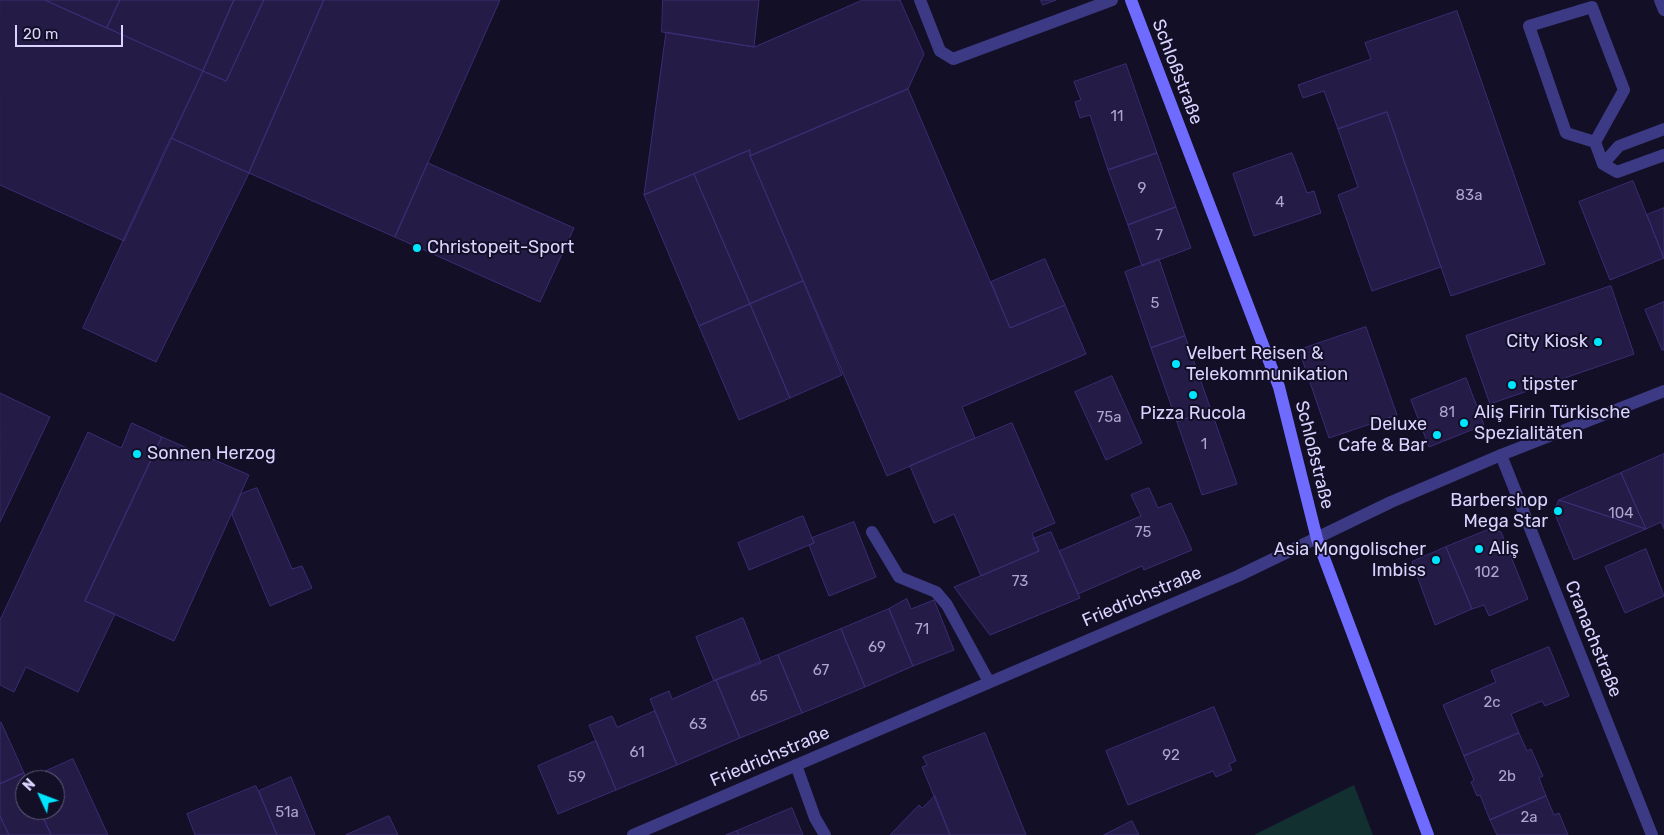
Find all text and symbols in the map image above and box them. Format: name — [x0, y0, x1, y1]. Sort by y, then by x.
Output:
scale bar — [18, 15, 125, 47]
street label: Schloßstraße — [1147, 16, 1207, 128]
text: 20 m — [23, 25, 58, 43]
house number: 11 — [1111, 108, 1123, 126]
house number: 9 — [1138, 180, 1146, 198]
house number: 83a — [1456, 187, 1482, 205]
house number: 4 — [1275, 194, 1285, 212]
house number: 7 — [1155, 227, 1163, 245]
place label: Christopeit-Sport — [427, 237, 574, 259]
marker: Christopeit-Sport — [411, 242, 423, 254]
house number: 5 — [1151, 295, 1159, 313]
place label: City Kiosk — [1506, 331, 1588, 353]
marker: City Kiosk — [1592, 336, 1604, 348]
place label: Velbert Reisen & Telekommunikation — [1186, 343, 1348, 386]
marker: Velbert Reisen & Telekommunikation — [1170, 358, 1182, 370]
place label: tipster — [1522, 374, 1577, 396]
marker: tipster — [1506, 379, 1518, 391]
marker: Pizza Rucola — [1187, 389, 1199, 401]
street label: Schloßstraße — [1290, 399, 1338, 511]
place label: Aliş Firin Türkische Spezialitäten — [1474, 402, 1630, 444]
place label: Pizza Rucola — [1140, 403, 1246, 425]
house number: 81 — [1439, 404, 1455, 422]
house number: 75a — [1097, 409, 1121, 427]
place label: Deluxe Cafe & Bar — [1338, 414, 1427, 456]
marker: Aliş Firin Türkische Spezialitäten — [1458, 417, 1470, 429]
marker: Deluxe Cafe & Bar — [1431, 429, 1443, 441]
house number: 1 — [1201, 436, 1207, 454]
place label: Sonnen Herzog — [147, 443, 276, 465]
marker: Sonnen Herzog — [131, 448, 143, 460]
place label: Barbershop Mega Star — [1450, 490, 1548, 532]
marker: Barbershop Mega Star — [1552, 505, 1564, 517]
house number: 104 — [1608, 505, 1634, 523]
house number: 75 — [1135, 524, 1151, 542]
place label: Aliş — [1489, 538, 1519, 560]
place label: Asia Mongolischer Imbiss — [1274, 539, 1426, 582]
marker: Aliş — [1473, 543, 1485, 555]
marker: Asia Mongolischer Imbiss — [1430, 554, 1442, 566]
street label: Friedrichstraße — [1079, 562, 1205, 632]
house number: 102 — [1475, 564, 1499, 582]
house number: 73 — [1012, 573, 1028, 591]
street label: Cranachstraße — [1560, 578, 1626, 700]
house number: 71 — [915, 621, 929, 639]
house number: 69 — [868, 639, 886, 657]
house number: 67 — [813, 662, 829, 680]
house number: 65 — [750, 688, 768, 706]
house number: 2c — [1483, 694, 1501, 712]
house number: 63 — [689, 716, 707, 734]
street label: Friedrichstraße — [707, 722, 833, 792]
house number: 61 — [629, 744, 645, 762]
house number: 92 — [1162, 747, 1180, 765]
house number: 2b — [1498, 768, 1516, 786]
house number: 59 — [568, 769, 586, 787]
north arrow — [15, 770, 65, 820]
text: N — [20, 776, 39, 795]
house number: 51a — [275, 804, 299, 822]
house number: 2a — [1520, 809, 1538, 827]

